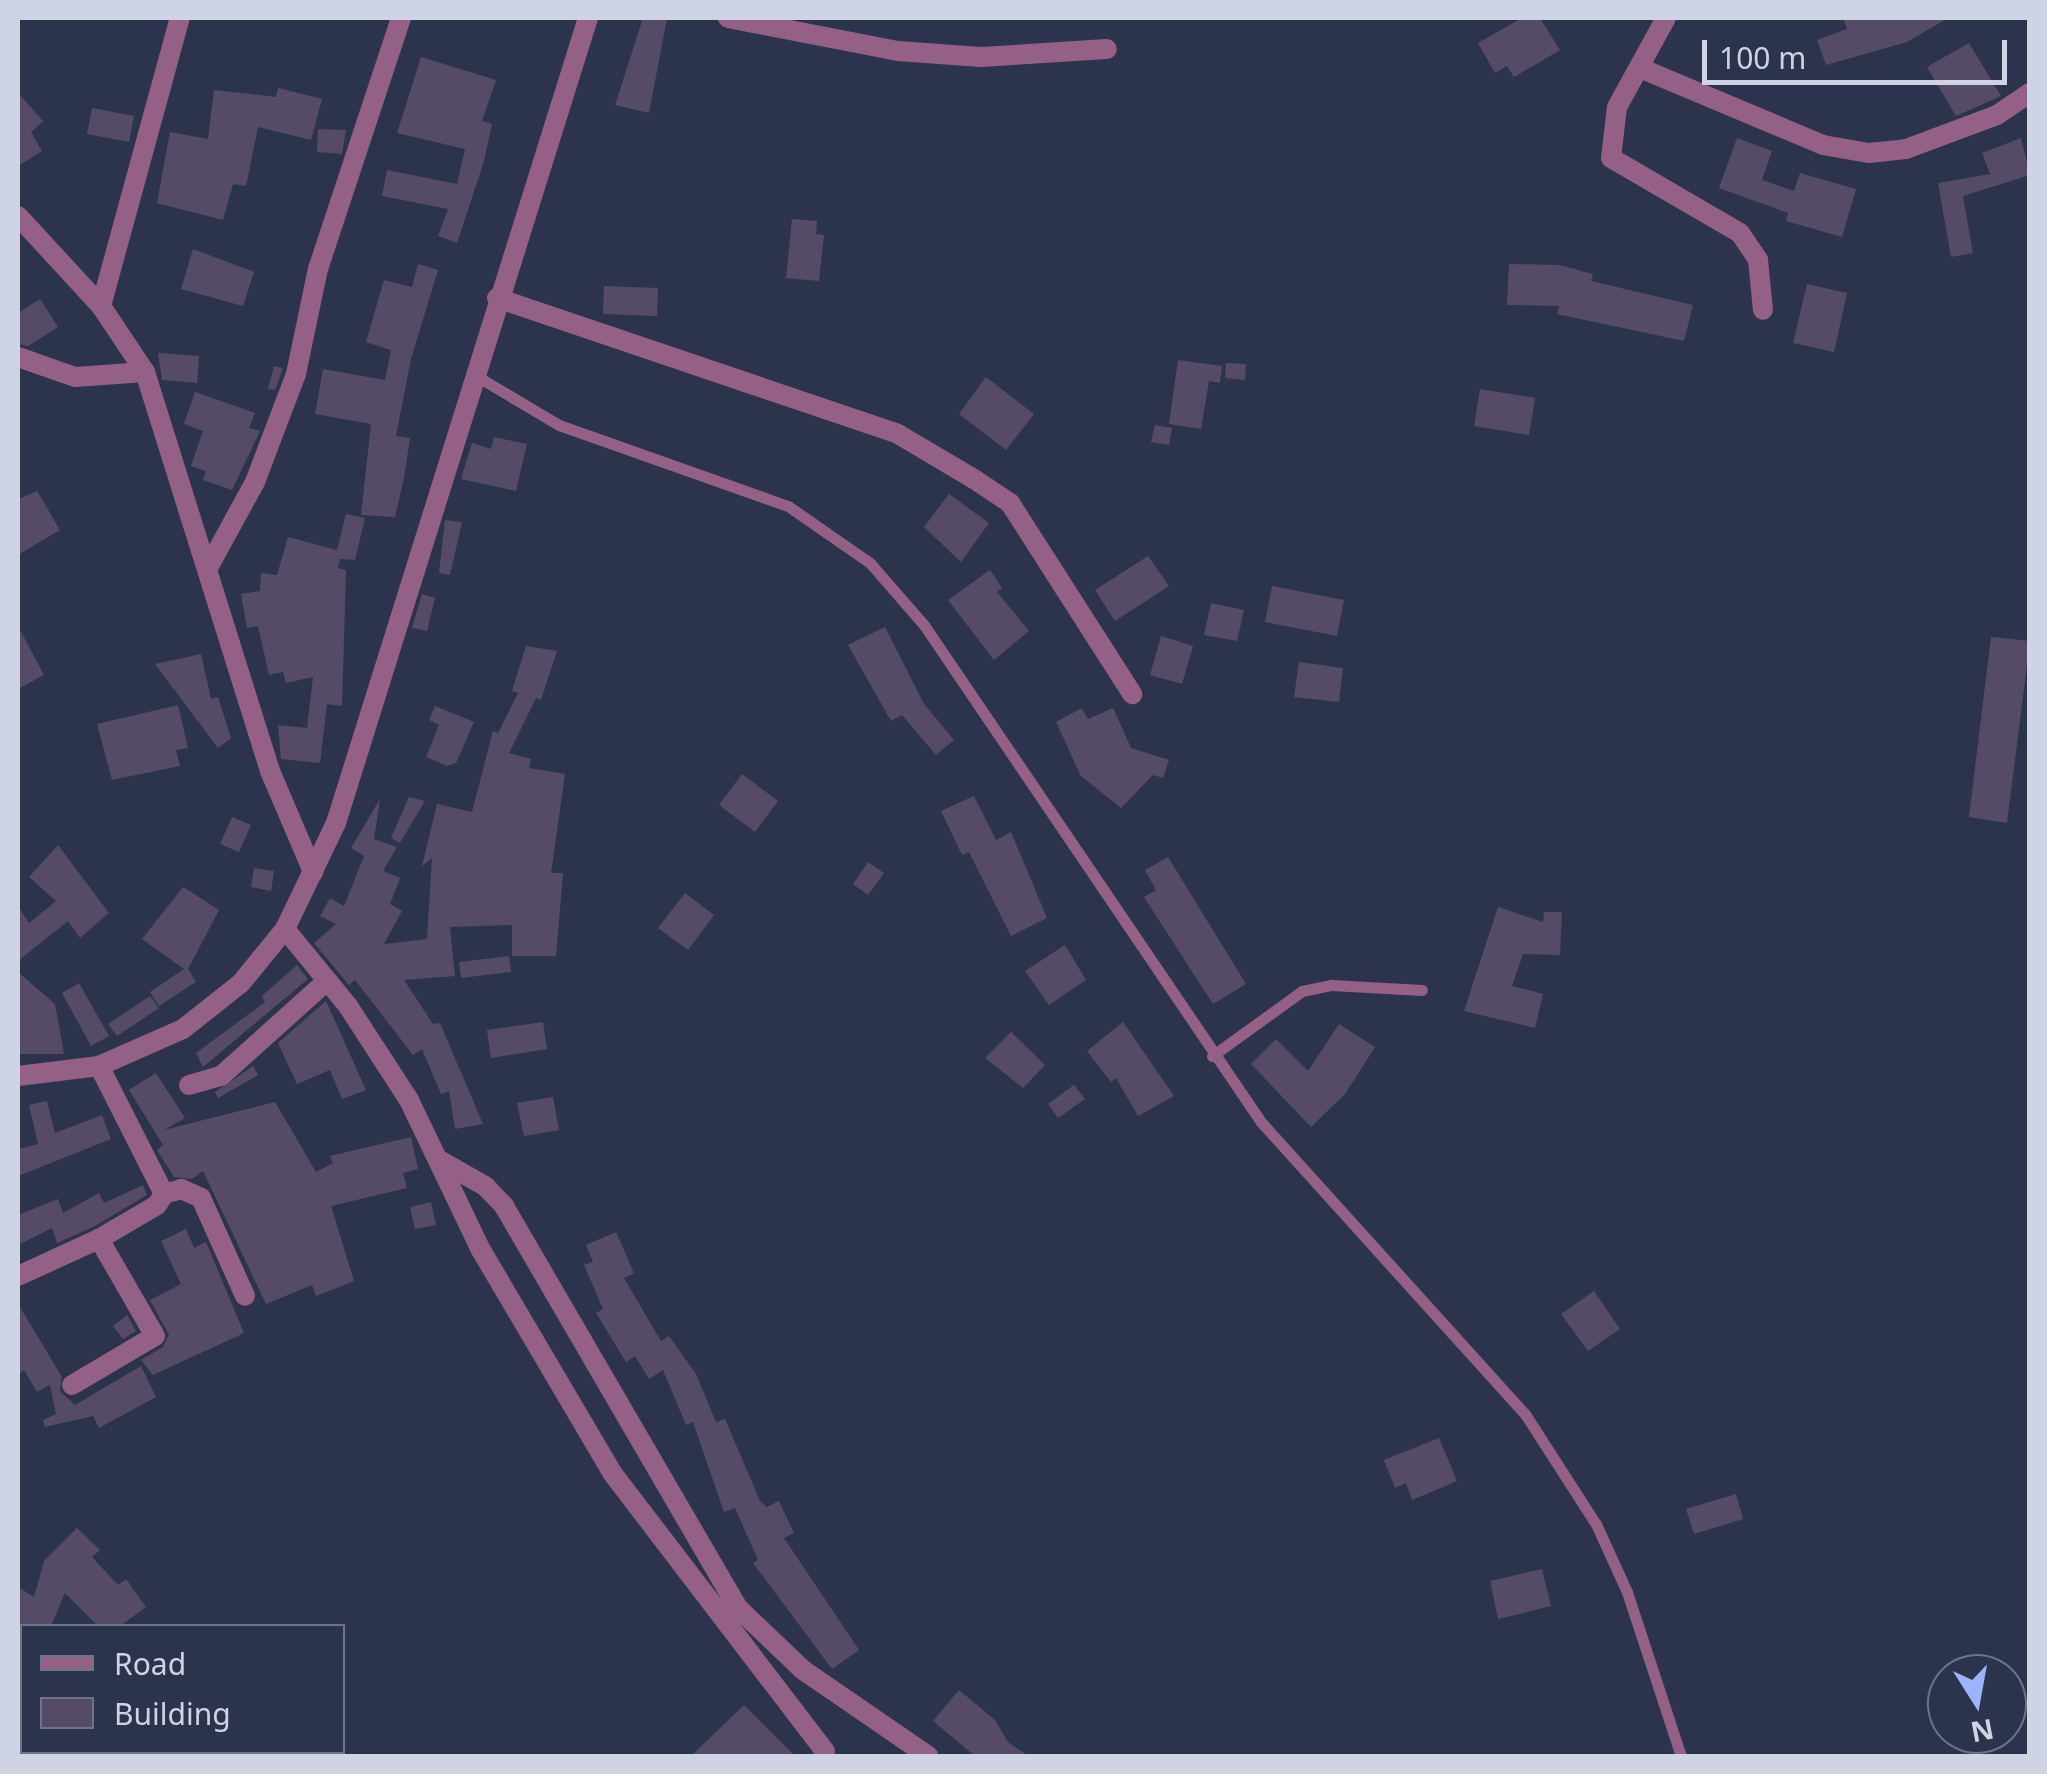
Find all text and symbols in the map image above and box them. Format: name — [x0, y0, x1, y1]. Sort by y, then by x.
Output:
scale bar — [1707, 20, 2012, 82]
text: 100 m — [1719, 37, 1806, 78]
legend — [20, 1624, 345, 1754]
text: Road — [114, 1643, 186, 1684]
north arrow — [1927, 1654, 2027, 1754]
text: Building — [114, 1693, 231, 1734]
text: N — [1968, 1711, 1997, 1752]

